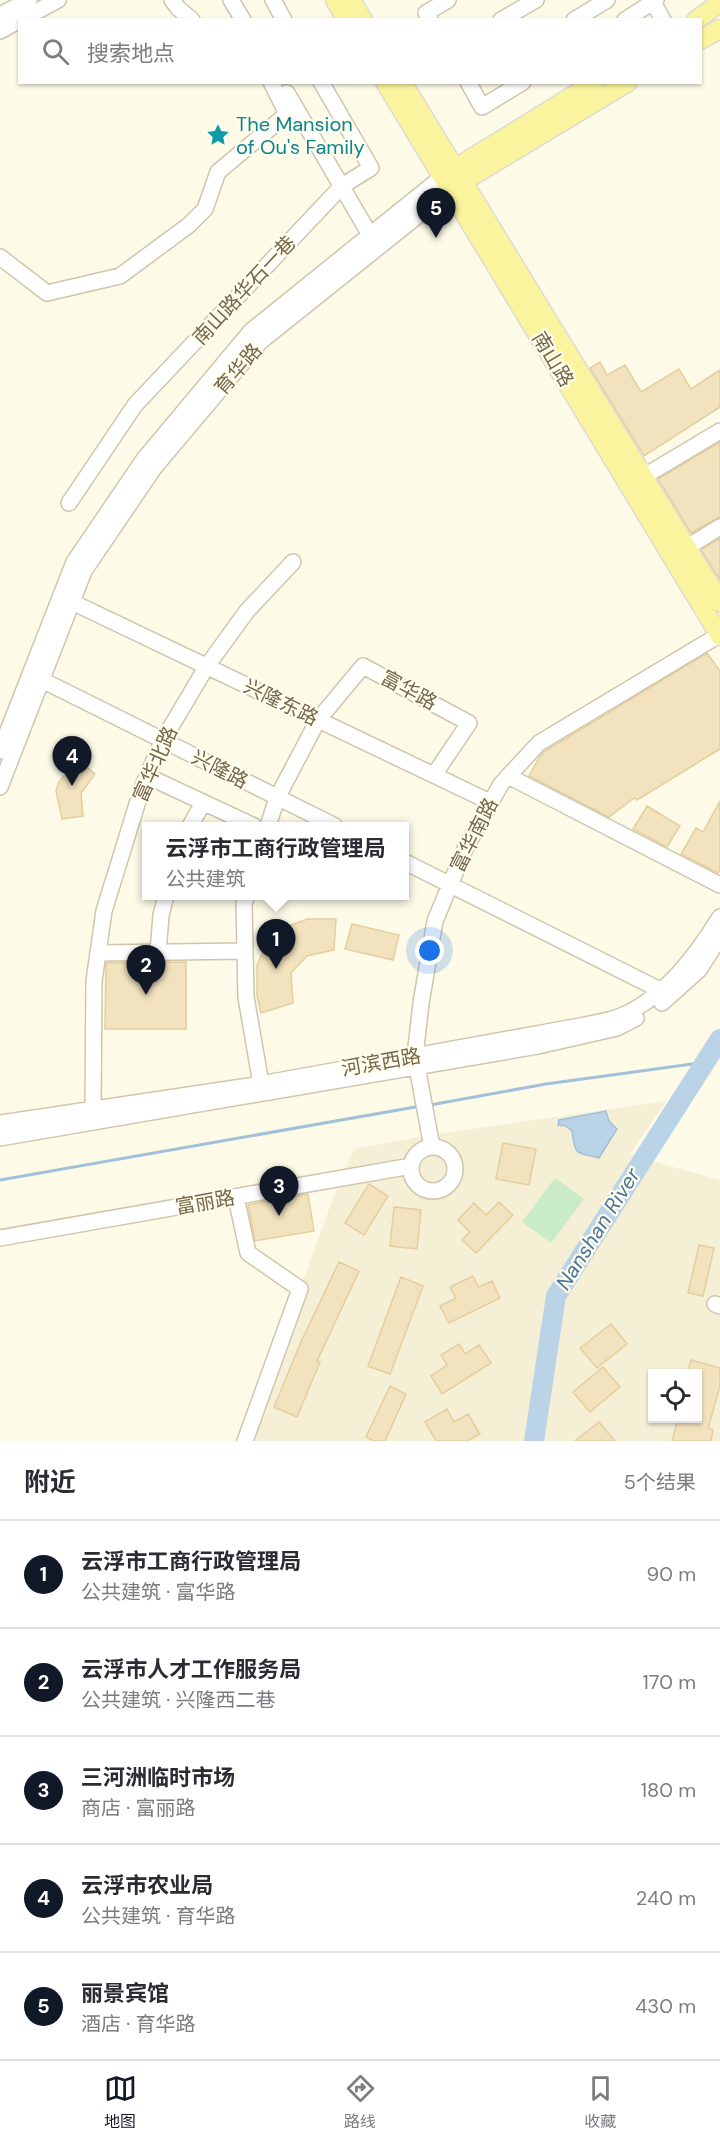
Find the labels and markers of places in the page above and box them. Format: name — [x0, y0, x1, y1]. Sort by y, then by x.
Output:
place label: The Mansion of Ou's Family — [236, 111, 365, 160]
place icon: The Mansion of Ou's Family — [205, 122, 231, 148]
pin: 5 — [416, 188, 456, 238]
pin: 4 — [52, 736, 92, 786]
pin: 1 — [256, 920, 296, 969]
pin: 2 — [126, 946, 166, 995]
pin: 3 — [260, 1166, 298, 1216]

